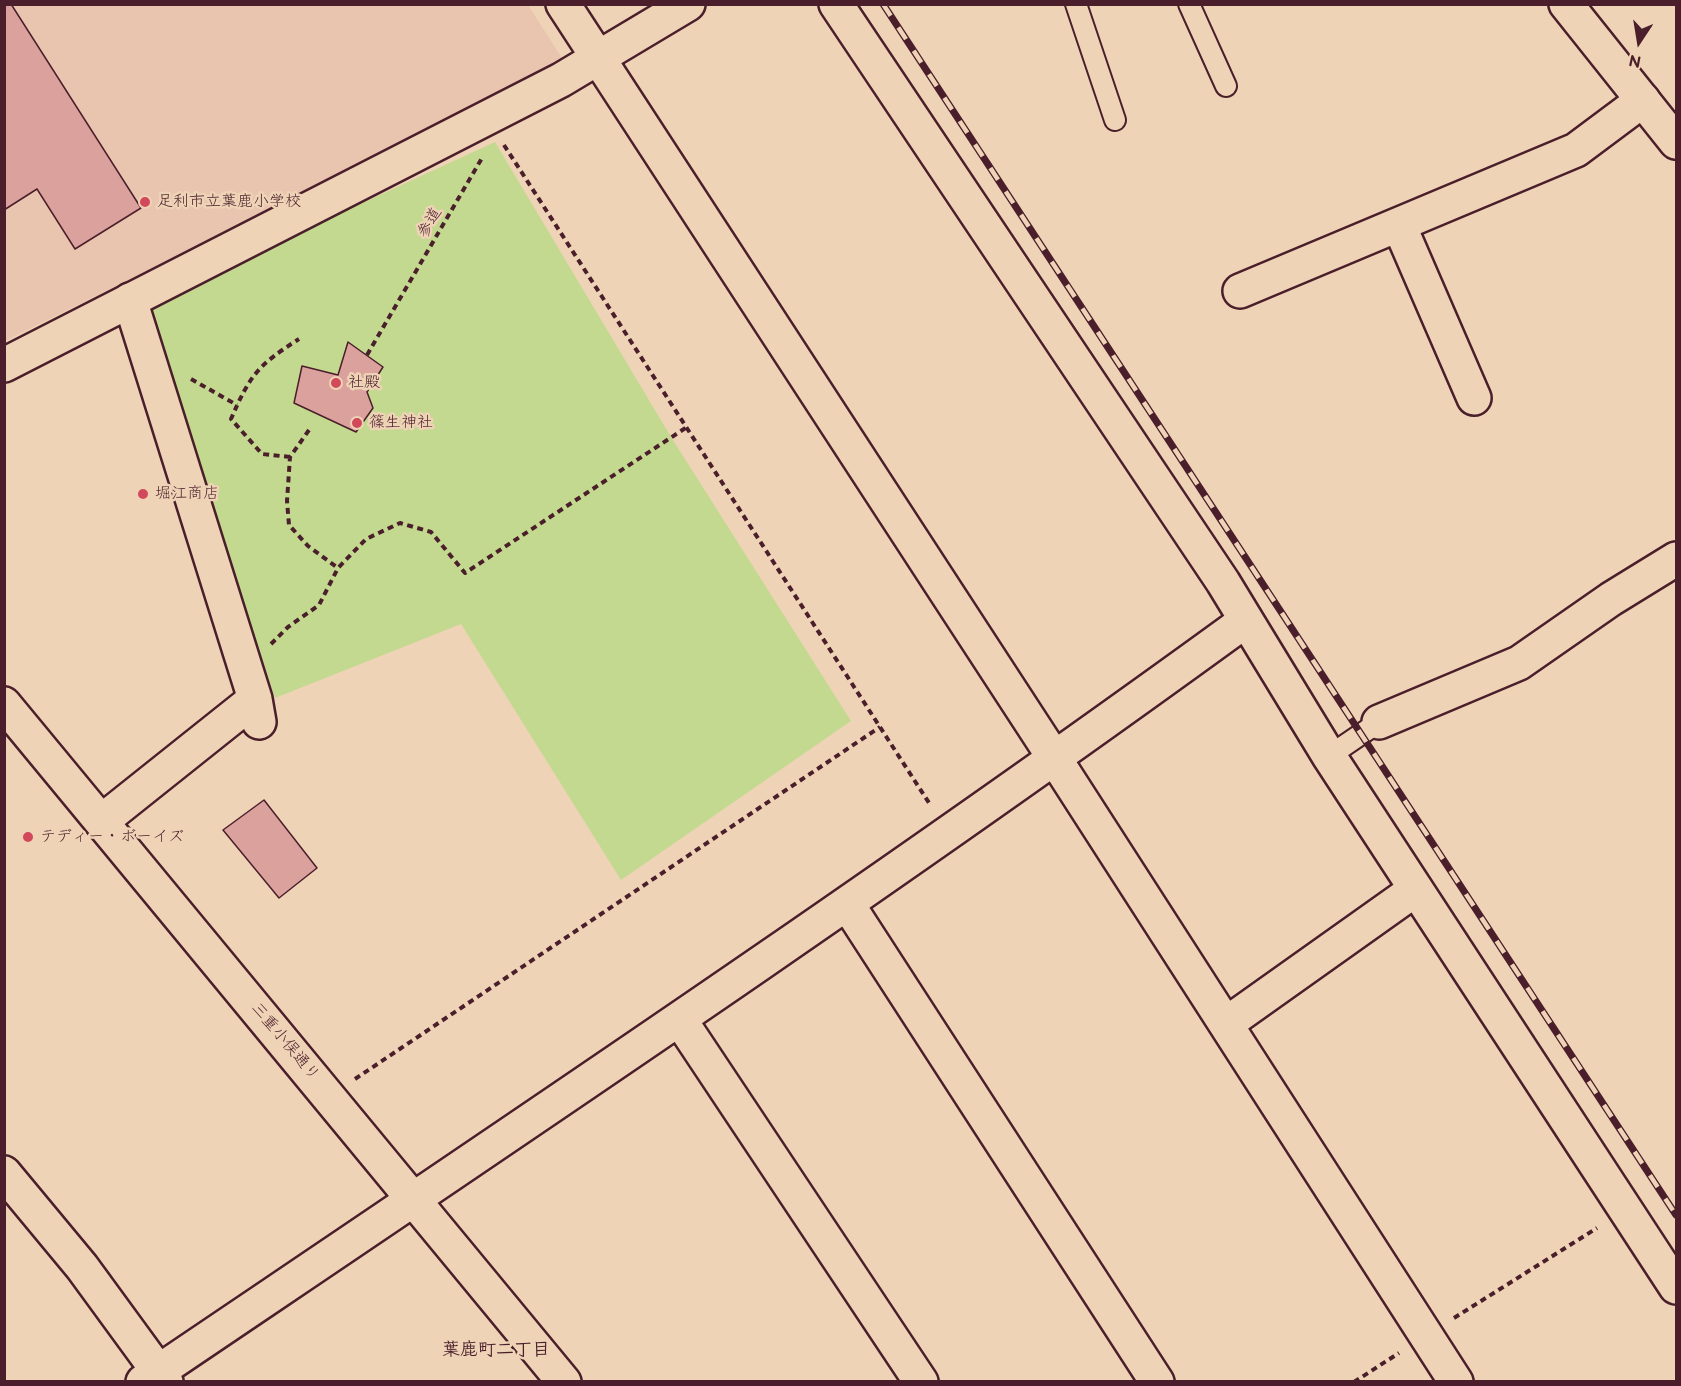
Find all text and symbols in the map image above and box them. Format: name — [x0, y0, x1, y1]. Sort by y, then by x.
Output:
north arrow — [1609, 12, 1669, 72]
text: N — [1627, 50, 1643, 71]
place label: 足利市立葉鹿小学校 — [157, 192, 301, 212]
marker: 足利市立葉鹿小学校 — [138, 195, 152, 209]
street label: 参道 — [414, 204, 446, 242]
place label: 社殿 — [348, 373, 380, 393]
marker: 社殿 — [329, 376, 343, 390]
place label: 篠生神社 — [369, 413, 433, 433]
marker: 篠生神社 — [350, 416, 364, 430]
place label: 堀江商店 — [155, 484, 219, 504]
marker: 堀江商店 — [136, 487, 150, 501]
place label: テディー・ボーイズ — [40, 827, 184, 847]
marker: テディー・ボーイズ — [21, 830, 35, 844]
street label: 三重小俣通り — [247, 999, 323, 1085]
district label: 葉鹿町二丁目 — [442, 1339, 550, 1361]

